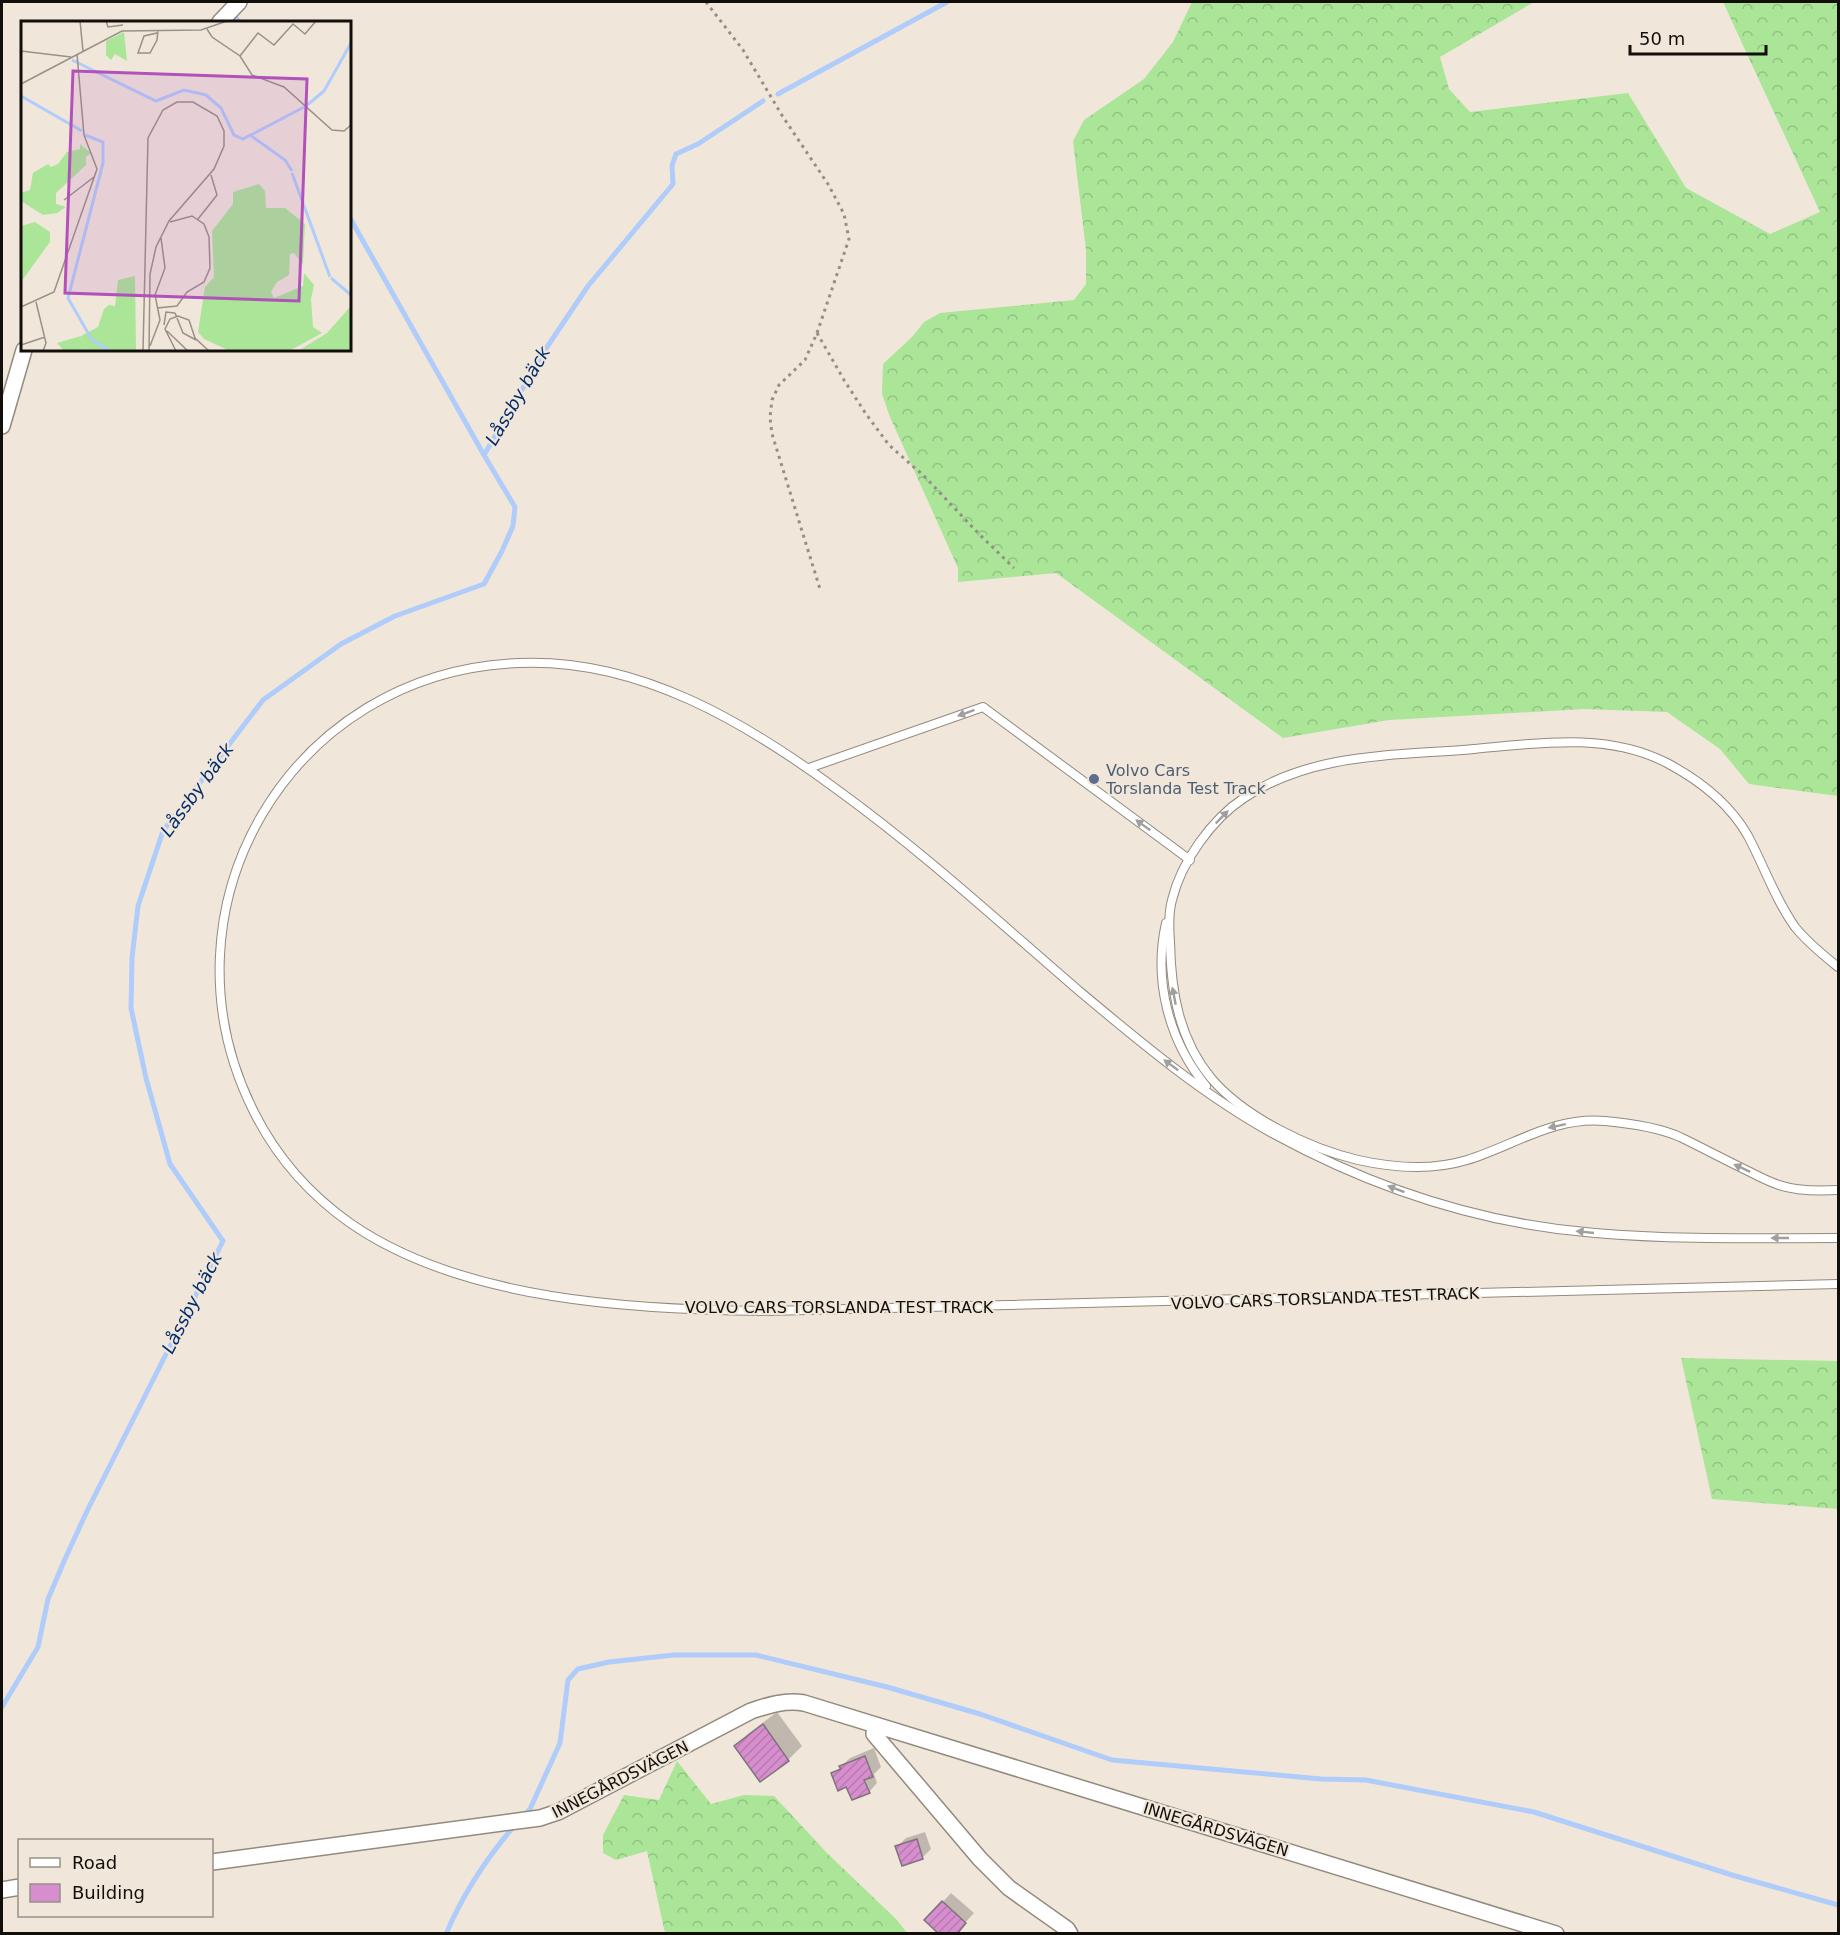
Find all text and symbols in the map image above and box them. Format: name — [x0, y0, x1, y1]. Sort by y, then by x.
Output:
scale bar — [1630, 18, 1766, 56]
inset map — [21, 21, 351, 351]
text: 50 m — [1639, 28, 1685, 49]
water label: Låssby bäck — [481, 341, 555, 449]
one-way arrow — [957, 709, 975, 719]
water label: Låssby bäck — [156, 738, 238, 841]
place label: Volvo Cars Torslanda Test Track — [1105, 761, 1266, 798]
marker: Volvo Cars Torslanda Test Track — [1087, 772, 1101, 786]
one-way arrow — [1215, 809, 1229, 824]
one-way arrow — [1135, 819, 1151, 831]
one-way arrow — [1169, 986, 1178, 1005]
one-way arrow — [1163, 1059, 1179, 1071]
one-way arrow — [1547, 1122, 1566, 1131]
one-way arrow — [1734, 1164, 1751, 1173]
one-way arrow — [1386, 1184, 1404, 1194]
one-way arrow — [1576, 1227, 1595, 1237]
one-way arrow — [1771, 1233, 1790, 1243]
water label: Låssby bäck — [157, 1247, 227, 1357]
street label: VOLVO CARS TORSLANDA TEST TRACK — [1170, 1284, 1480, 1313]
street label: VOLVO CARS TORSLANDA TEST TRACK — [685, 1298, 994, 1317]
street label: INNEGÅRDSVÄGEN — [549, 1737, 692, 1822]
street label: INNEGÅRDSVÄGEN — [1141, 1798, 1291, 1861]
legend — [18, 1839, 213, 1917]
text: Road — [72, 1852, 117, 1873]
text: Building — [72, 1882, 145, 1903]

